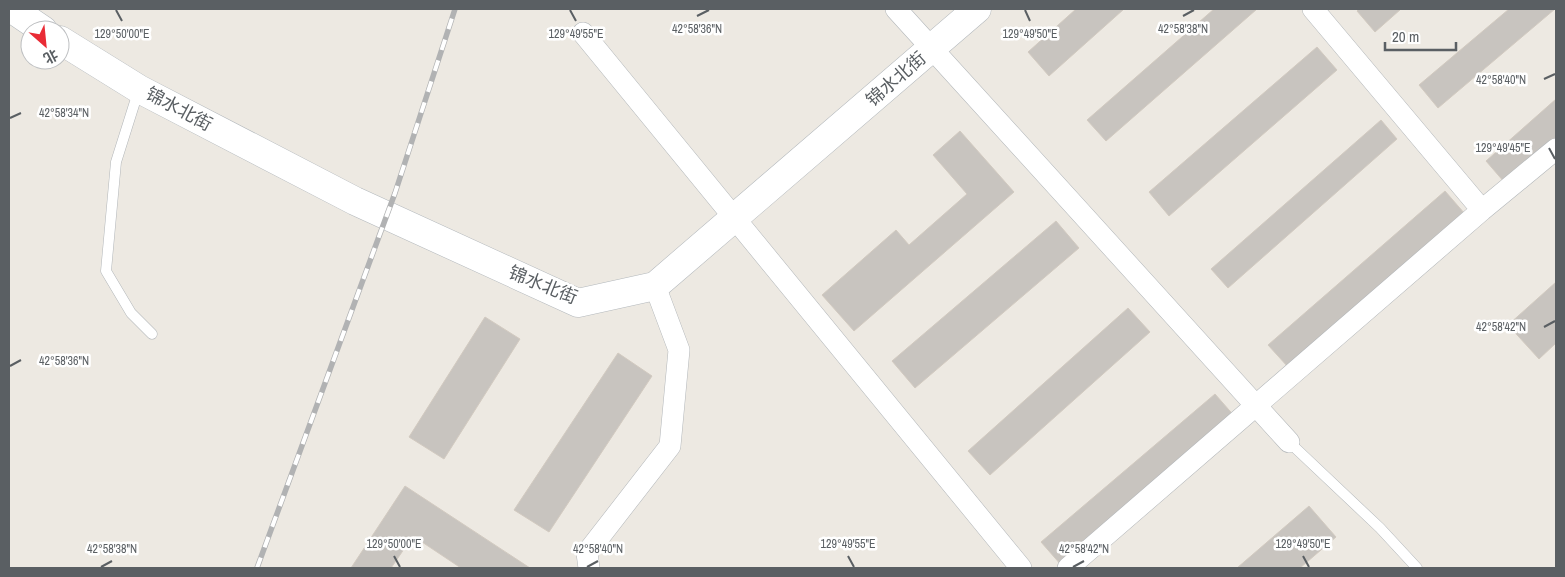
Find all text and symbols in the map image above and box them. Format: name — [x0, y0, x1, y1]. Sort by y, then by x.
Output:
north arrow — [20, 20, 70, 70]
scale bar — [1385, 20, 1456, 52]
text: 42°58'36"N — [672, 21, 722, 37]
text: 42°58'38"N — [1158, 21, 1208, 37]
text: 129°50'00"E — [94, 26, 150, 42]
text: 129°49'55"E — [548, 26, 604, 42]
text: 129°49'50"E — [1002, 26, 1058, 42]
text: 20 m — [1392, 26, 1419, 47]
text: 北 — [41, 45, 61, 68]
street label: 锦水北街 — [860, 46, 931, 112]
text: 42°58'40"N — [1476, 72, 1526, 88]
street label: 锦水北街 — [142, 81, 217, 136]
text: 42°58'34"N — [39, 105, 89, 121]
text: 129°49'45"E — [1475, 140, 1531, 156]
street label: 锦水北街 — [505, 259, 581, 310]
text: 42°58'42"N — [1476, 319, 1526, 335]
text: 42°58'36"N — [39, 353, 89, 369]
text: 129°50'00"E — [366, 536, 422, 552]
text: 129°49'55"E — [820, 536, 876, 552]
text: 129°49'50"E — [1275, 536, 1331, 552]
text: 42°58'38"N — [87, 541, 137, 557]
text: 42°58'40"N — [573, 541, 623, 557]
text: 42°58'42"N — [1059, 541, 1109, 557]

